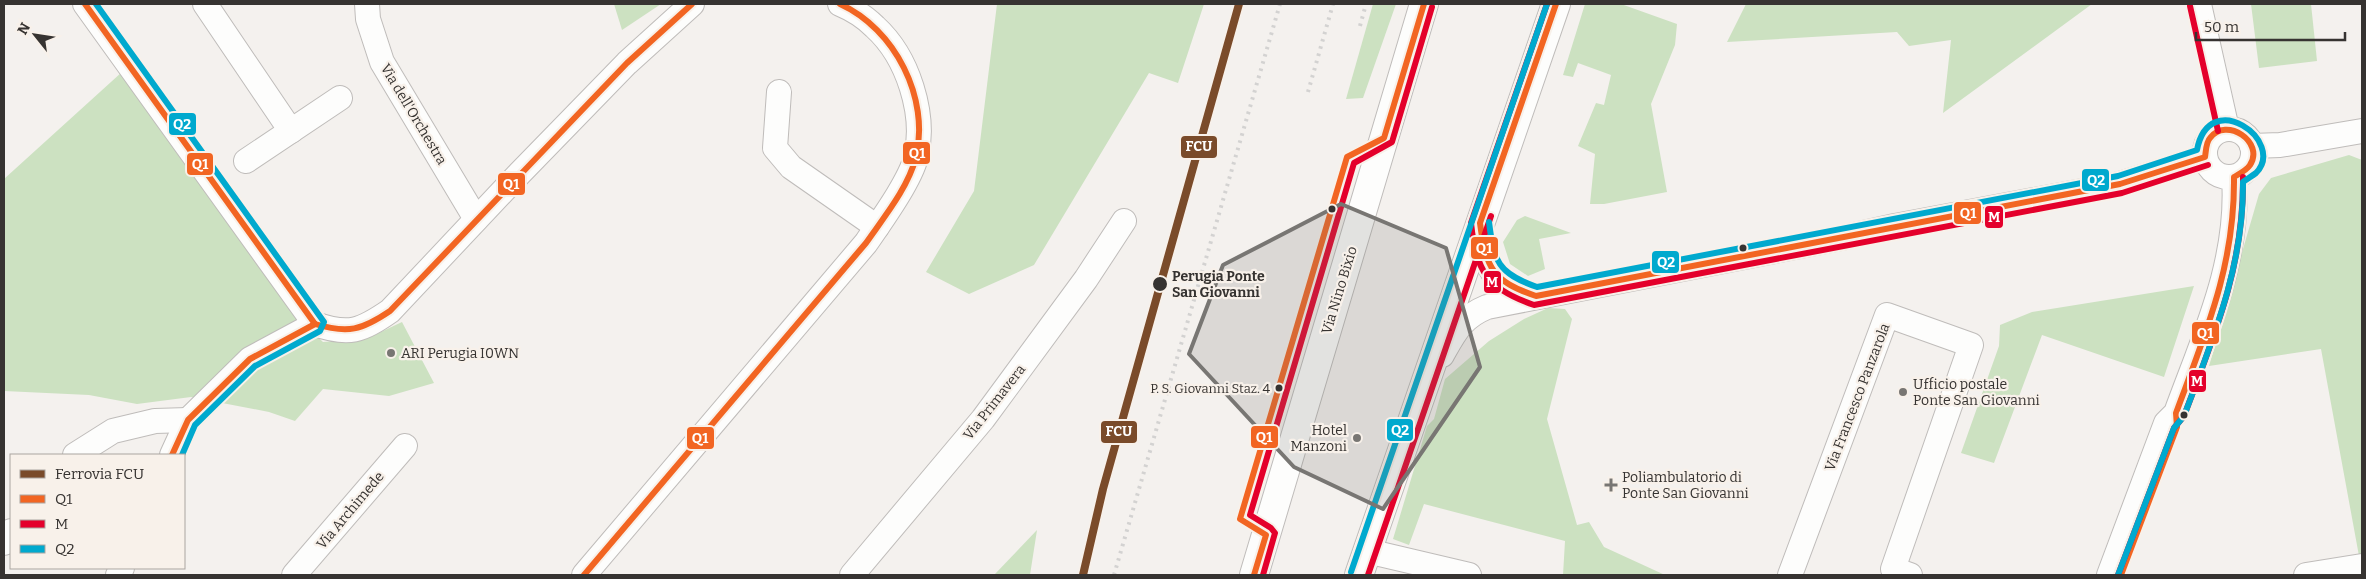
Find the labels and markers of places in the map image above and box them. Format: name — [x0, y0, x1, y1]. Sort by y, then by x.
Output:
unlabelled marker — [1327, 204, 1337, 214]
unlabelled marker — [1738, 243, 1748, 253]
place label: Perugia Ponte San Giovanni — [1172, 268, 1265, 301]
marker: Perugia Ponte San Giovanni — [1151, 275, 1169, 293]
place label: ARI Perugia I0WN — [401, 345, 519, 362]
marker: ARI Perugia I0WN — [385, 347, 397, 359]
place label: Ufficio postale Ponte San Giovanni — [1913, 376, 2040, 409]
place label: P. S. Giovanni Staz. 4 — [1150, 381, 1270, 396]
marker: P. S. Giovanni Staz. 4 — [1274, 383, 1284, 393]
marker: Ufficio postale Ponte San Giovanni — [1897, 386, 1909, 398]
unlabelled marker — [2179, 410, 2189, 420]
place label: Hotel Manzoni — [1290, 422, 1347, 455]
marker: Hotel Manzoni — [1351, 432, 1363, 444]
place label: Poliambulatorio di Ponte San Giovanni — [1622, 469, 1749, 502]
marker: Poliambulatorio di Ponte San Giovanni — [1604, 478, 1618, 492]

